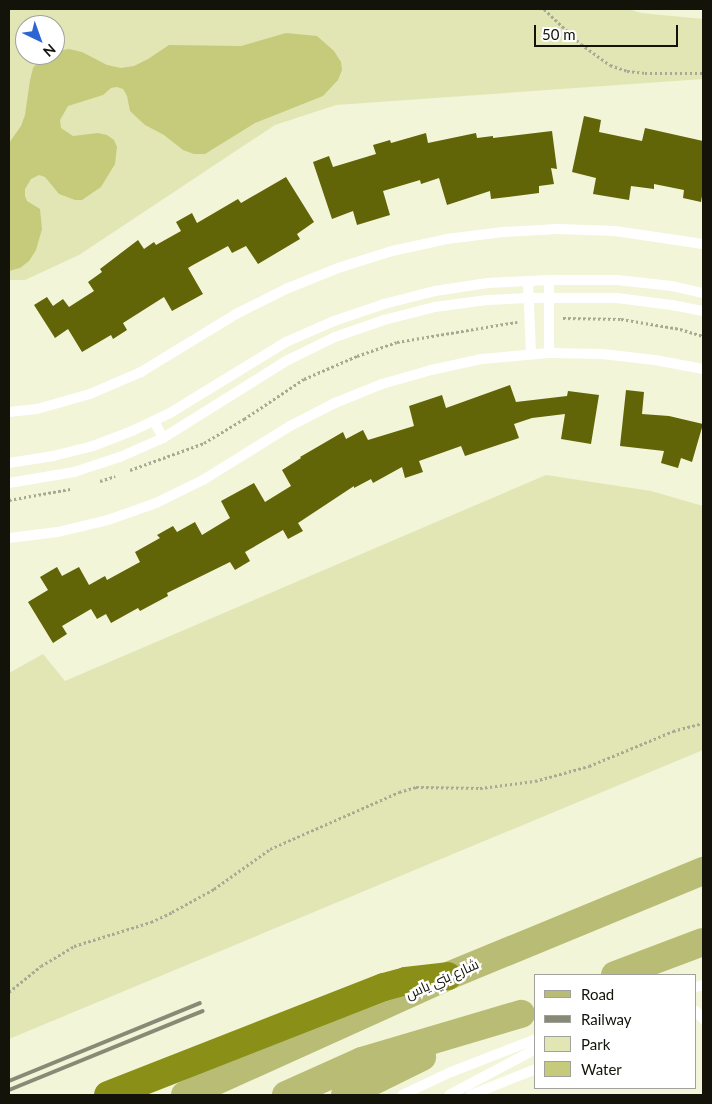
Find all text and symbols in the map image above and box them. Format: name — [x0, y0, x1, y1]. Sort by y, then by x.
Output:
north arrow — [15, 15, 65, 65]
scale bar — [537, 15, 681, 47]
text: 50 m — [542, 25, 576, 43]
text: N — [40, 41, 59, 61]
street label: شارع بني ياس — [403, 955, 481, 1003]
legend — [534, 974, 697, 1089]
text: Road — [581, 985, 614, 1003]
text: Railway — [581, 1010, 632, 1028]
text: Park — [581, 1035, 610, 1053]
text: Water — [581, 1060, 622, 1078]

